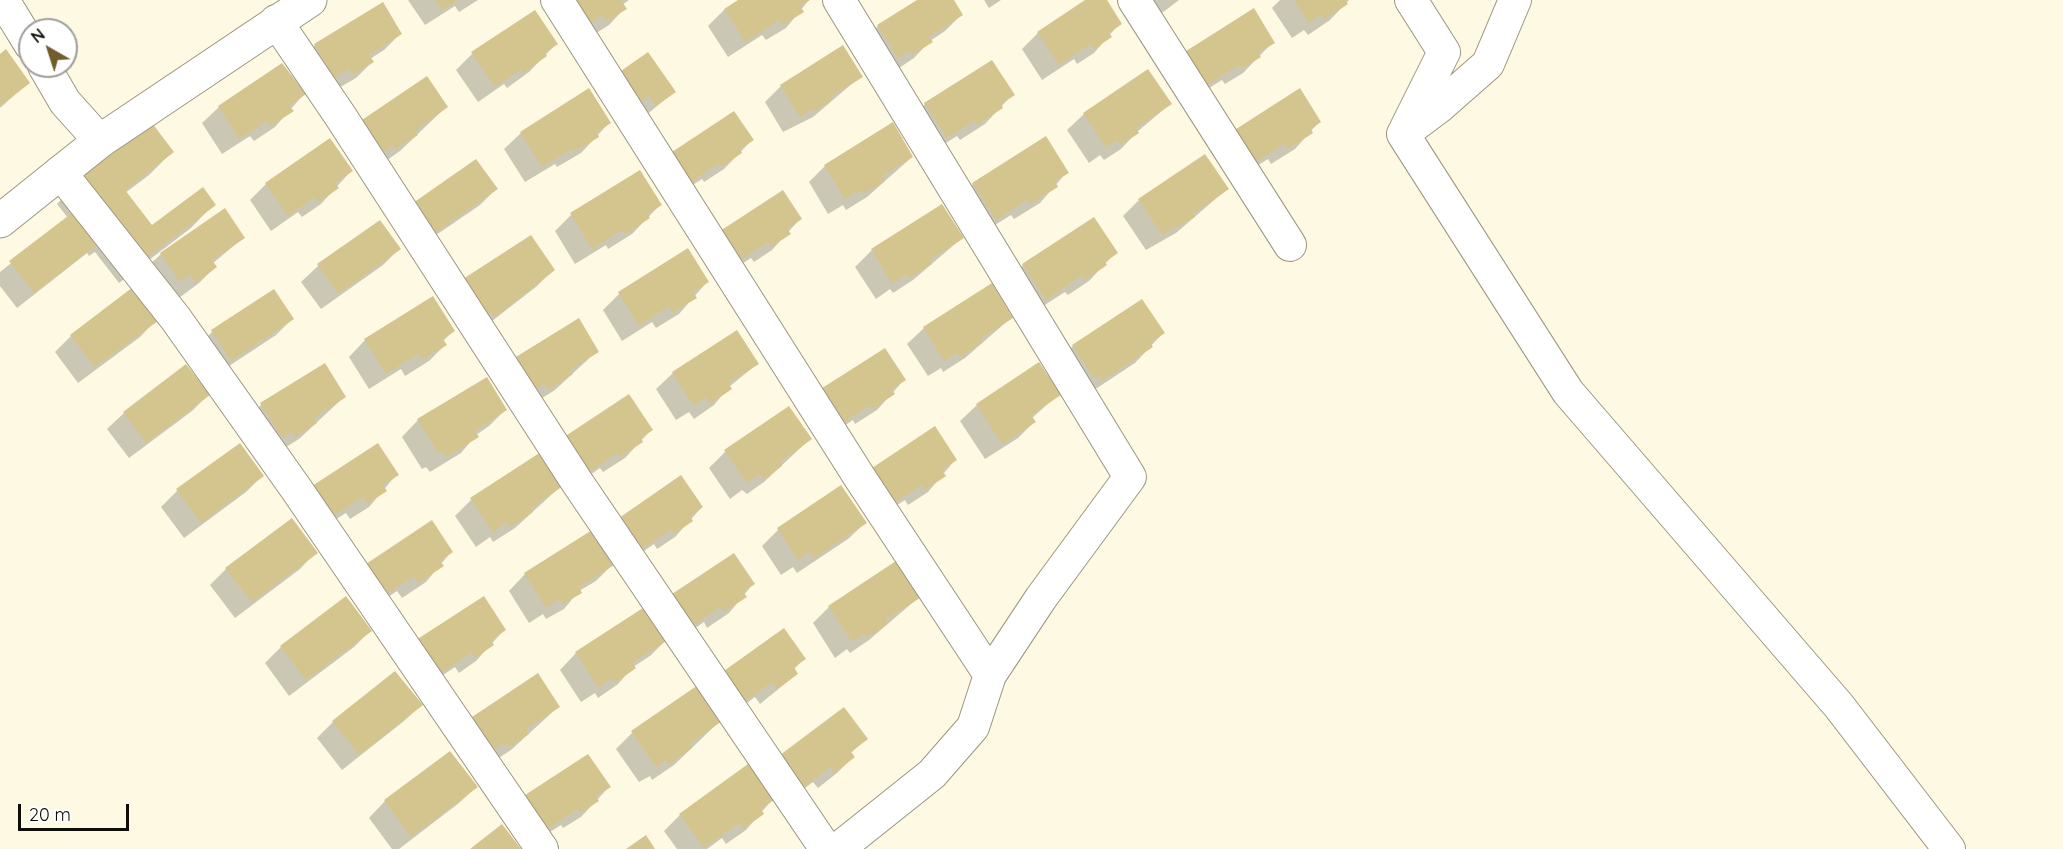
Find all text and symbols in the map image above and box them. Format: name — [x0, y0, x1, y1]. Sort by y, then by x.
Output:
north arrow — [18, 18, 78, 78]
text: N — [27, 24, 49, 47]
scale bar — [21, 792, 132, 830]
text: 20 m — [29, 803, 71, 826]

